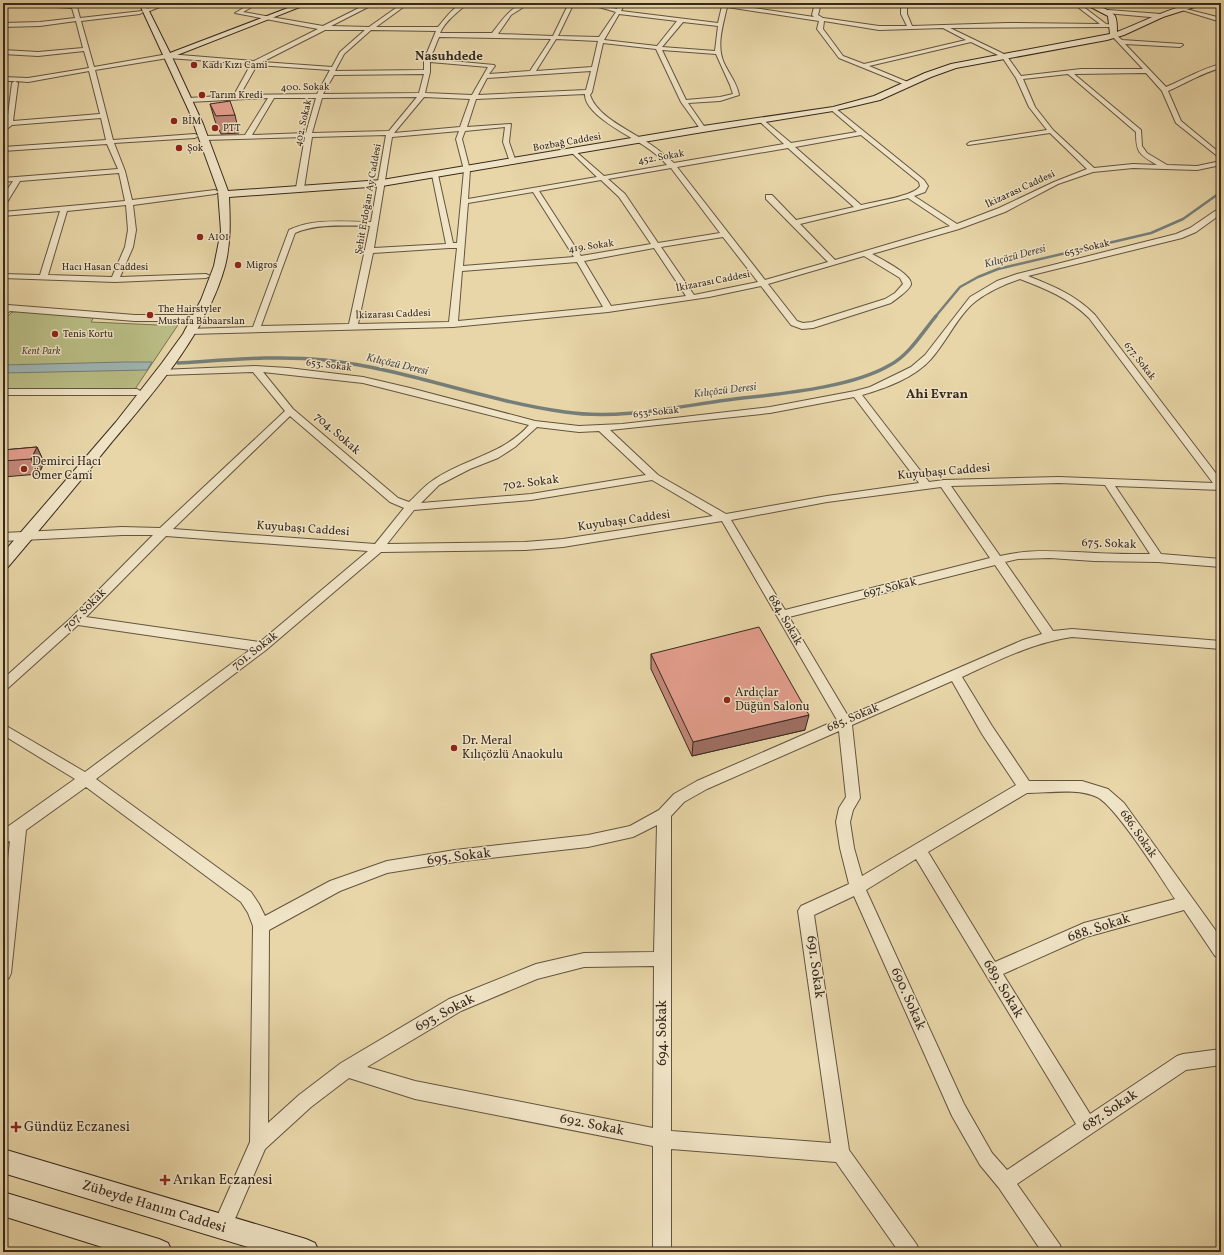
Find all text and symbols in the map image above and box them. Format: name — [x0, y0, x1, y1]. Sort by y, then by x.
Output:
district label: Nasuhdede — [415, 48, 483, 66]
place label: Kadı Kızı Cami — [202, 58, 268, 72]
marker: Kadı Kızı Cami — [189, 60, 199, 70]
street label: 400. Sokak — [280, 80, 330, 94]
place label: Tarım Kredi — [210, 88, 263, 102]
marker: Tarım Kredi — [197, 90, 207, 100]
street label: 402. Sokak — [291, 97, 315, 148]
place label: BİM — [182, 114, 201, 128]
marker: BİM — [169, 116, 179, 126]
place label: PTT — [223, 121, 241, 135]
marker: PTT — [210, 123, 220, 133]
street label: Bozbağ Caddesi — [532, 129, 602, 155]
place label: Şok — [187, 141, 204, 155]
street label: Şehit Erdoğan Ay Caddesi — [351, 142, 385, 256]
marker: Şok — [174, 143, 184, 153]
street label: 452. Sokak — [637, 146, 686, 168]
street label: İkizarası Caddesi — [983, 167, 1057, 211]
place label: A101 — [208, 230, 229, 244]
marker: A101 — [195, 232, 205, 242]
street label: 419. Sokak — [567, 236, 615, 256]
street label: 653. Sokak — [1063, 236, 1112, 260]
water label: Kılıçözü Deresi — [983, 242, 1048, 272]
place label: Migros — [246, 258, 277, 272]
street label: Hacı Hasan Caddesi — [62, 260, 148, 274]
marker: Migros — [233, 260, 243, 270]
street label: İkizarası Caddesi — [675, 267, 751, 295]
place label: The Hairstyler Mustafa Babaarslan — [158, 302, 245, 328]
street label: İkizarası Caddesi — [355, 306, 431, 322]
marker: The Hairstyler Mustafa Babaarslan — [145, 310, 155, 320]
place label: Tenis Kortu — [63, 327, 114, 341]
marker: Tenis Kortu — [50, 329, 60, 339]
street label: 677. Sokak — [1121, 339, 1160, 383]
park label: Kent Park — [22, 344, 61, 358]
water label: Kılıçözü Deresi — [365, 351, 430, 379]
street label: 653. Sokak — [305, 355, 353, 375]
water label: Kılıçözü Deresi — [693, 380, 757, 402]
district label: Ahi Evran — [906, 386, 968, 404]
street label: 653. Sokak — [632, 403, 680, 421]
street label: 704. Sokak — [310, 409, 364, 459]
place label: Demirci Hacı Ömer Cami — [32, 454, 101, 484]
street label: Kuyubaşı Caddesi — [897, 460, 992, 484]
marker: Demirci Hacı Ömer Cami — [19, 464, 29, 474]
street label: 702. Sokak — [502, 472, 560, 494]
street label: Kuyubaşı Caddesi — [577, 507, 672, 535]
street label: Kuyubaşı Caddesi — [256, 518, 350, 540]
street label: 675. Sokak — [1081, 535, 1137, 553]
street label: 697. Sokak — [862, 574, 919, 602]
street label: 707. Sokak — [60, 585, 110, 635]
street label: 684. Sokak — [764, 592, 806, 649]
street label: 701. Sokak — [229, 628, 282, 674]
place label: Ardıçlar Düğün Salonu — [735, 685, 810, 715]
marker: Ardıçlar Düğün Salonu — [722, 695, 732, 705]
street label: 685. Sokak — [825, 700, 882, 736]
place label: Dr. Meral Kılıçözlü Anaokulu — [462, 733, 563, 763]
marker: Dr. Meral Kılıçözlü Anaokulu — [449, 743, 459, 753]
street label: 686. Sokak — [1116, 807, 1161, 862]
street label: 695. Sokak — [426, 844, 492, 870]
street label: 688. Sokak — [1065, 909, 1133, 947]
street label: 691. Sokak — [801, 934, 829, 1000]
street label: 689. Sokak — [978, 956, 1028, 1022]
street label: 690. Sokak — [886, 965, 930, 1034]
street label: 693. Sokak — [412, 989, 478, 1037]
street label: 694. Sokak — [653, 1000, 672, 1066]
street label: 687. Sokak — [1079, 1085, 1142, 1136]
street label: 692. Sokak — [558, 1109, 626, 1141]
place label: Gündüz Eczanesi — [24, 1118, 130, 1137]
marker: Gündüz Eczanesi — [11, 1122, 21, 1132]
place label: Arıkan Eczanesi — [173, 1171, 273, 1190]
marker: Arıkan Eczanesi — [160, 1175, 170, 1185]
street label: Zübeyde Hanım Caddesi — [80, 1176, 228, 1238]

